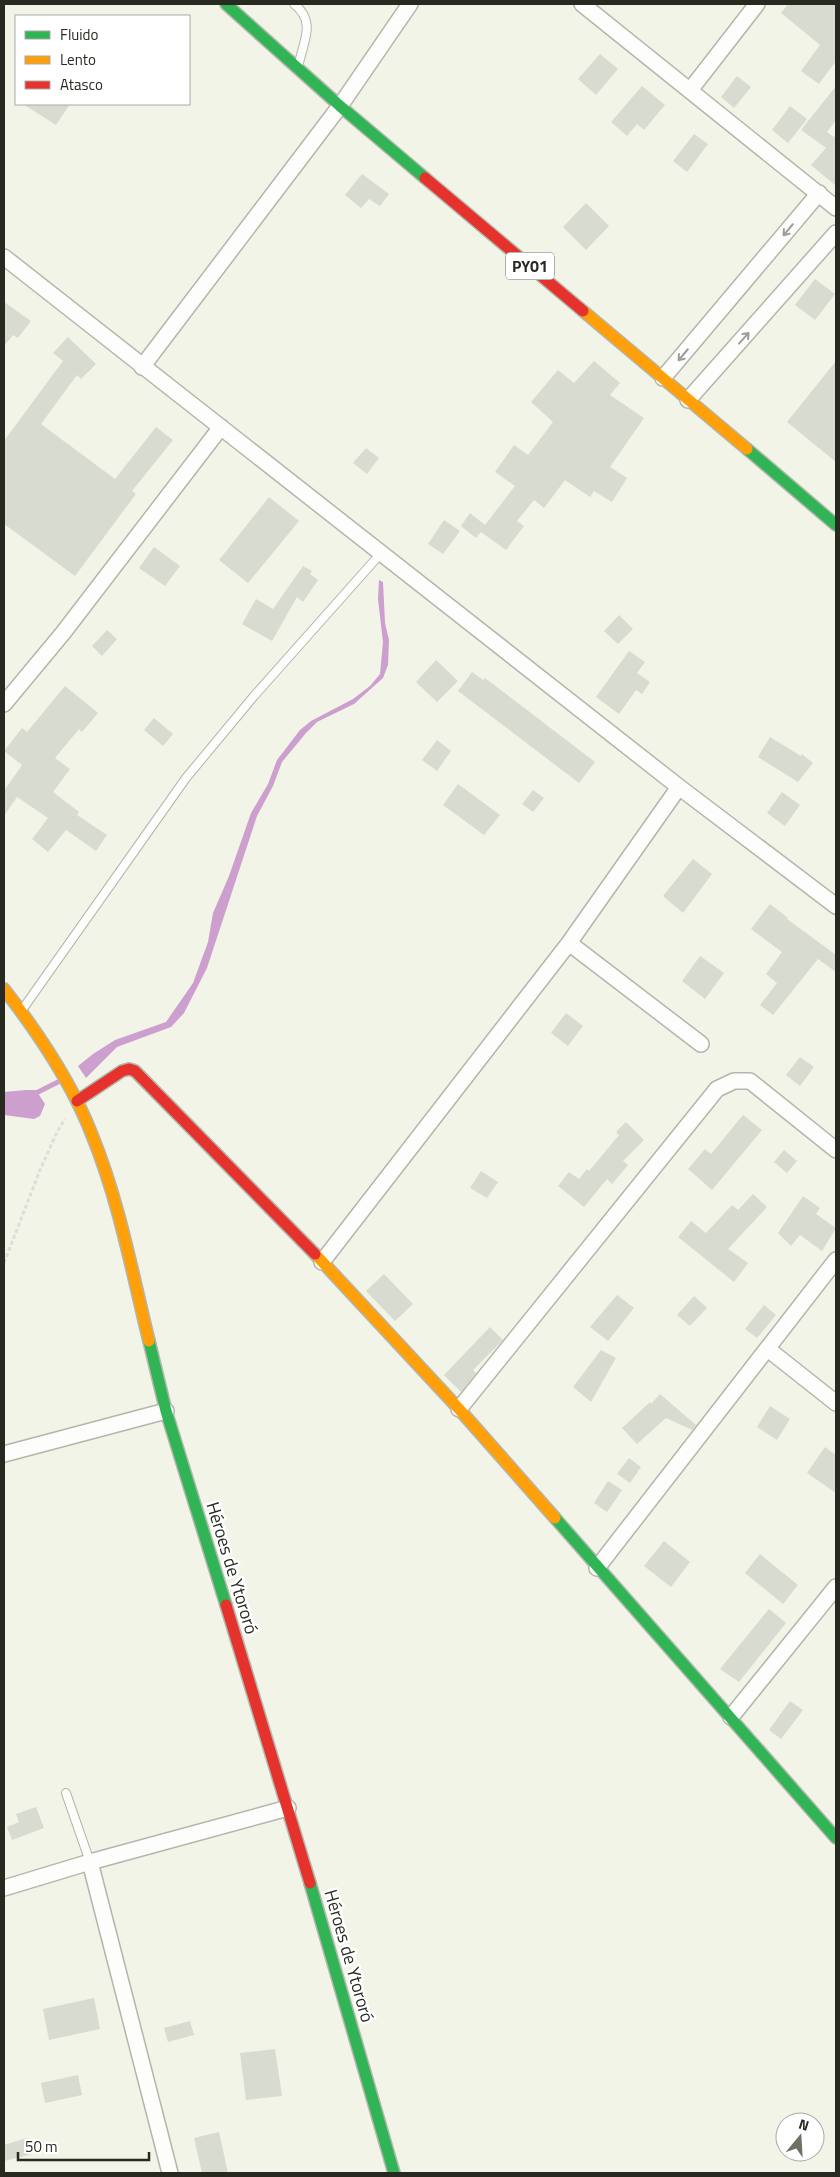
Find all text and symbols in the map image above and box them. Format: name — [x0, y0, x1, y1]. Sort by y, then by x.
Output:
legend — [15, 15, 190, 105]
text: Fluido — [60, 23, 99, 46]
text: Lento — [60, 48, 96, 71]
text: Atasco — [60, 73, 103, 96]
one-way arrow — [782, 224, 793, 237]
road number: PY01 — [506, 252, 554, 280]
one-way arrow — [738, 331, 749, 344]
one-way arrow — [677, 348, 689, 361]
street label: Héroes de Ytororó — [200, 1498, 265, 1637]
street label: Héroes de Ytororó — [318, 1886, 381, 2025]
north arrow — [775, 2112, 825, 2162]
text: N — [796, 2113, 812, 2136]
scale bar — [18, 2130, 149, 2162]
text: 50 m — [25, 2135, 58, 2158]

